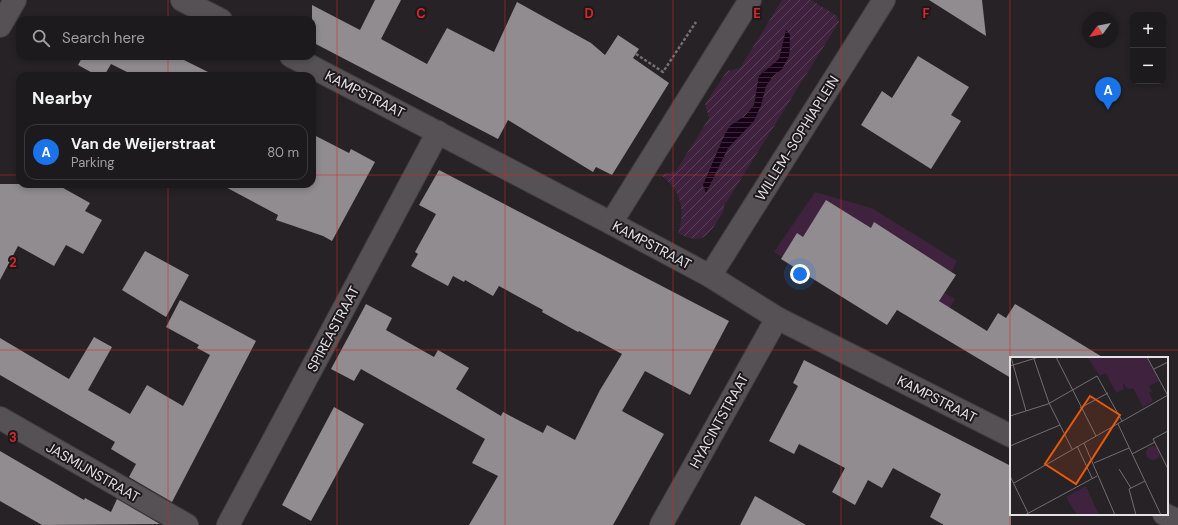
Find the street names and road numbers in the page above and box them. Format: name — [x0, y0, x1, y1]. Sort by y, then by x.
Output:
street label: KAMPSTRAAT — [322, 66, 408, 122]
street label: WILLEM-SOPHIAPLEIN — [751, 72, 843, 204]
street label: KAMPSTRAAT — [609, 217, 695, 273]
street label: SPIREASTRAAT — [303, 283, 363, 375]
street label: HYACINTSTRAAT — [686, 370, 752, 471]
street label: KAMPSTRAAT — [894, 371, 980, 427]
street label: JASMIJNSTRAAT — [43, 438, 143, 506]

